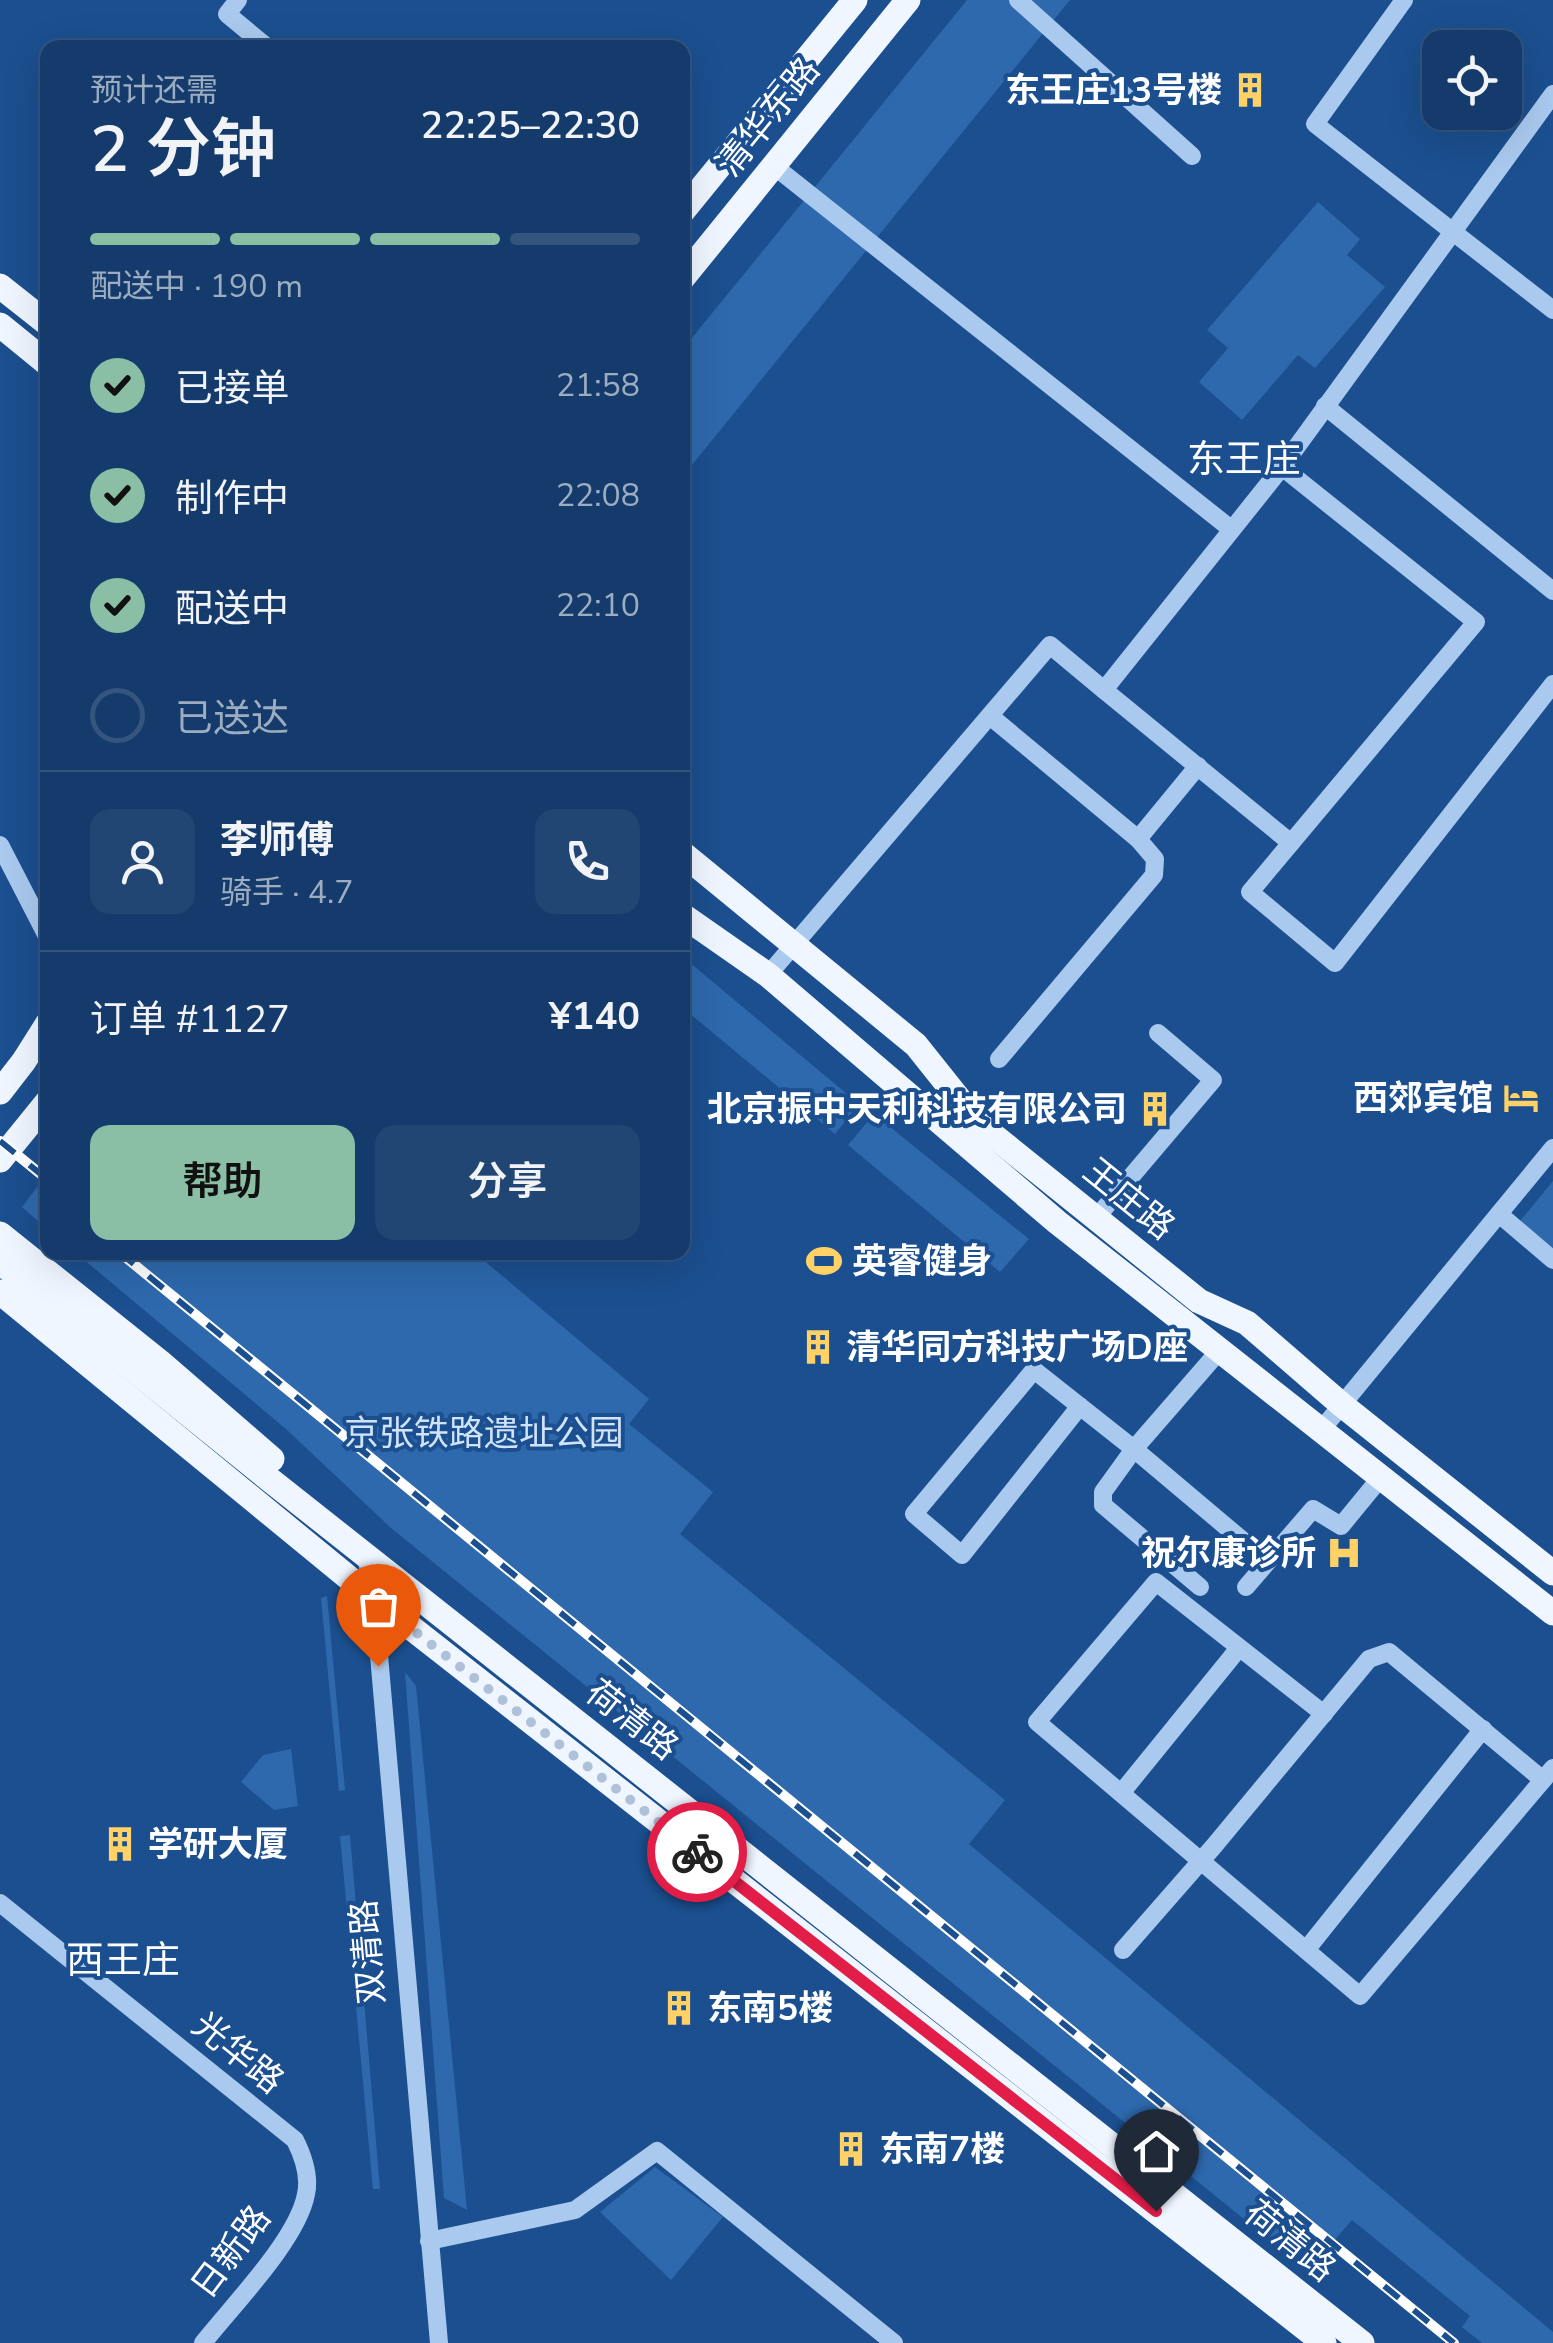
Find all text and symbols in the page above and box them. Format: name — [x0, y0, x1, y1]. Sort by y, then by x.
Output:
map controls — [1422, 30, 1522, 130]
button: locate — [1422, 30, 1522, 130]
street label: 清华东路 — [706, 48, 830, 186]
place label: 东王庄13号楼 — [1005, 67, 1222, 114]
text: 预计还需 — [90, 69, 218, 112]
building icon: 东王庄13号楼 — [1231, 71, 1269, 109]
text: 22:25–22:30 — [421, 100, 640, 151]
text: 2 分钟 — [90, 105, 276, 194]
text: 配送中 · 190 m — [90, 265, 303, 308]
icon: check — [90, 358, 145, 413]
text: 已接单 — [175, 363, 289, 414]
text: 21:58 — [556, 364, 640, 407]
district label: 东王庄 — [1187, 434, 1301, 485]
icon: check — [90, 468, 145, 523]
text: 制作中 — [175, 473, 289, 524]
text: 22:08 — [556, 474, 640, 517]
icon: check — [90, 578, 145, 633]
text: 配送中 — [175, 583, 289, 634]
text: 22:10 — [556, 584, 640, 627]
text: 已送达 — [175, 693, 289, 744]
button: person — [90, 809, 195, 914]
button: phone — [535, 809, 640, 914]
text: 李师傅 — [220, 815, 334, 866]
text: 骑手 · 4.7 — [220, 871, 353, 914]
text: ¥140 — [549, 991, 640, 1042]
text: 订单 #1127 — [90, 994, 290, 1045]
place label: 西郊宾馆 — [1353, 1075, 1493, 1122]
hotel icon: 西郊宾馆 — [1502, 1079, 1540, 1117]
place label: 北京振中天利科技有限公司 — [707, 1086, 1127, 1133]
building icon: 北京振中天利科技有限公司 — [1136, 1090, 1174, 1128]
button: 帮助 — [90, 1125, 355, 1240]
button: 分享 — [375, 1125, 640, 1240]
street label: 王庄路 — [1073, 1148, 1185, 1250]
place label: 英睿健身 — [852, 1238, 992, 1285]
sports icon: 英睿健身 — [805, 1242, 843, 1280]
place label: 清华同方科技广场D座 — [846, 1324, 1188, 1371]
building icon: 清华同方科技广场D座 — [799, 1328, 837, 1366]
park label: 京张铁路遗址公园 — [344, 1410, 624, 1457]
place label: 祝尔康诊所 — [1141, 1530, 1316, 1577]
hospital icon: 祝尔康诊所 — [1325, 1534, 1363, 1572]
pin — [336, 1564, 421, 1667]
icon: bag — [351, 1579, 406, 1634]
street label: 荷清路 — [576, 1669, 688, 1771]
courier — [647, 1802, 747, 1902]
place label: 学研大厦 — [148, 1821, 288, 1868]
building icon: 学研大厦 — [101, 1825, 139, 1863]
icon: bike — [670, 1825, 725, 1880]
street label: 双清路 — [340, 1898, 396, 2006]
district label: 西王庄 — [66, 1935, 180, 1986]
place label: 东南5楼 — [707, 1985, 833, 2032]
building icon: 东南5楼 — [660, 1989, 698, 2027]
street label: 光华路 — [182, 2002, 294, 2104]
pin — [1114, 2109, 1199, 2212]
icon: home — [1129, 2124, 1184, 2179]
place label: 东南7楼 — [879, 2126, 1005, 2173]
building icon: 东南7楼 — [832, 2130, 870, 2168]
street label: 荷清路 — [1234, 2190, 1346, 2292]
street label: 日新路 — [181, 2196, 281, 2308]

